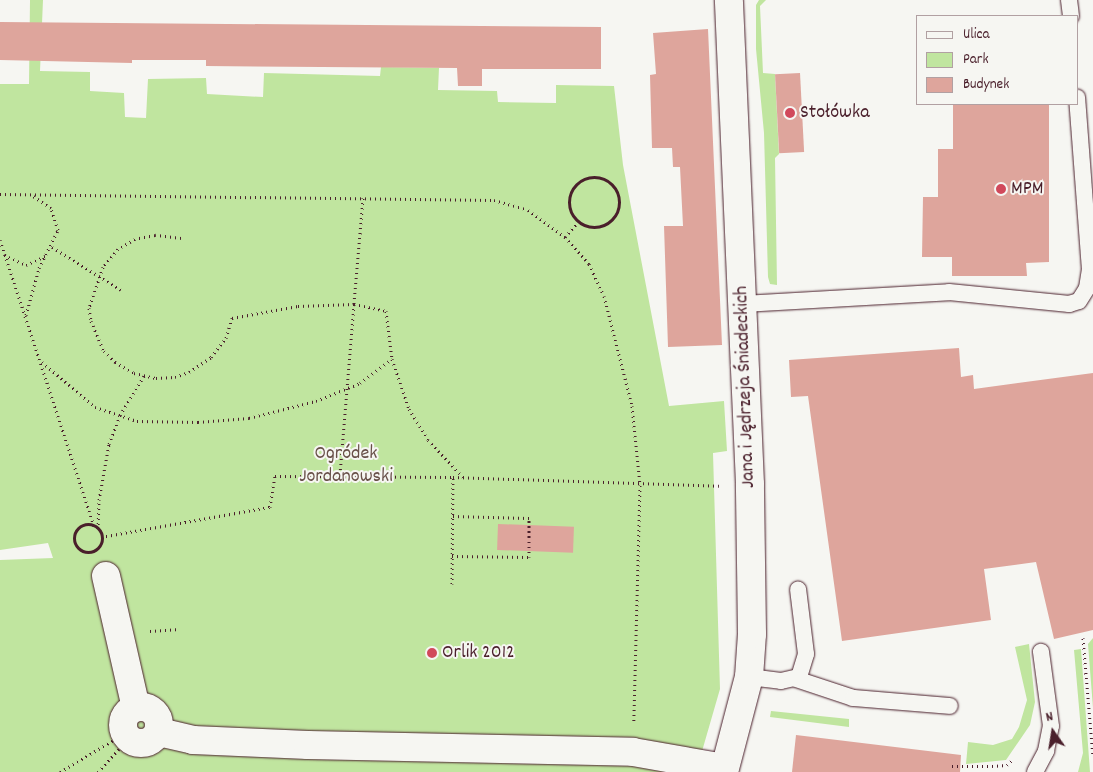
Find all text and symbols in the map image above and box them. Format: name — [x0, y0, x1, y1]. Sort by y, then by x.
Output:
legend — [916, 15, 1078, 105]
text: Ulica — [963, 24, 990, 46]
text: Park — [963, 49, 989, 71]
text: Budynek — [963, 74, 1009, 96]
place label: Stołówka — [800, 101, 870, 125]
marker: Stołówka — [784, 107, 796, 119]
place label: MPM — [1011, 177, 1044, 201]
marker: MPM — [995, 183, 1007, 195]
street label: Jana i Jędrzeja Śniadeckich — [730, 285, 762, 489]
park label: Ogródek Jordanowski — [299, 443, 393, 490]
place label: Orlik 2012 — [442, 641, 515, 665]
marker: Orlik 2012 — [426, 647, 438, 659]
north arrow — [1028, 707, 1078, 757]
text: N — [1044, 707, 1055, 728]

